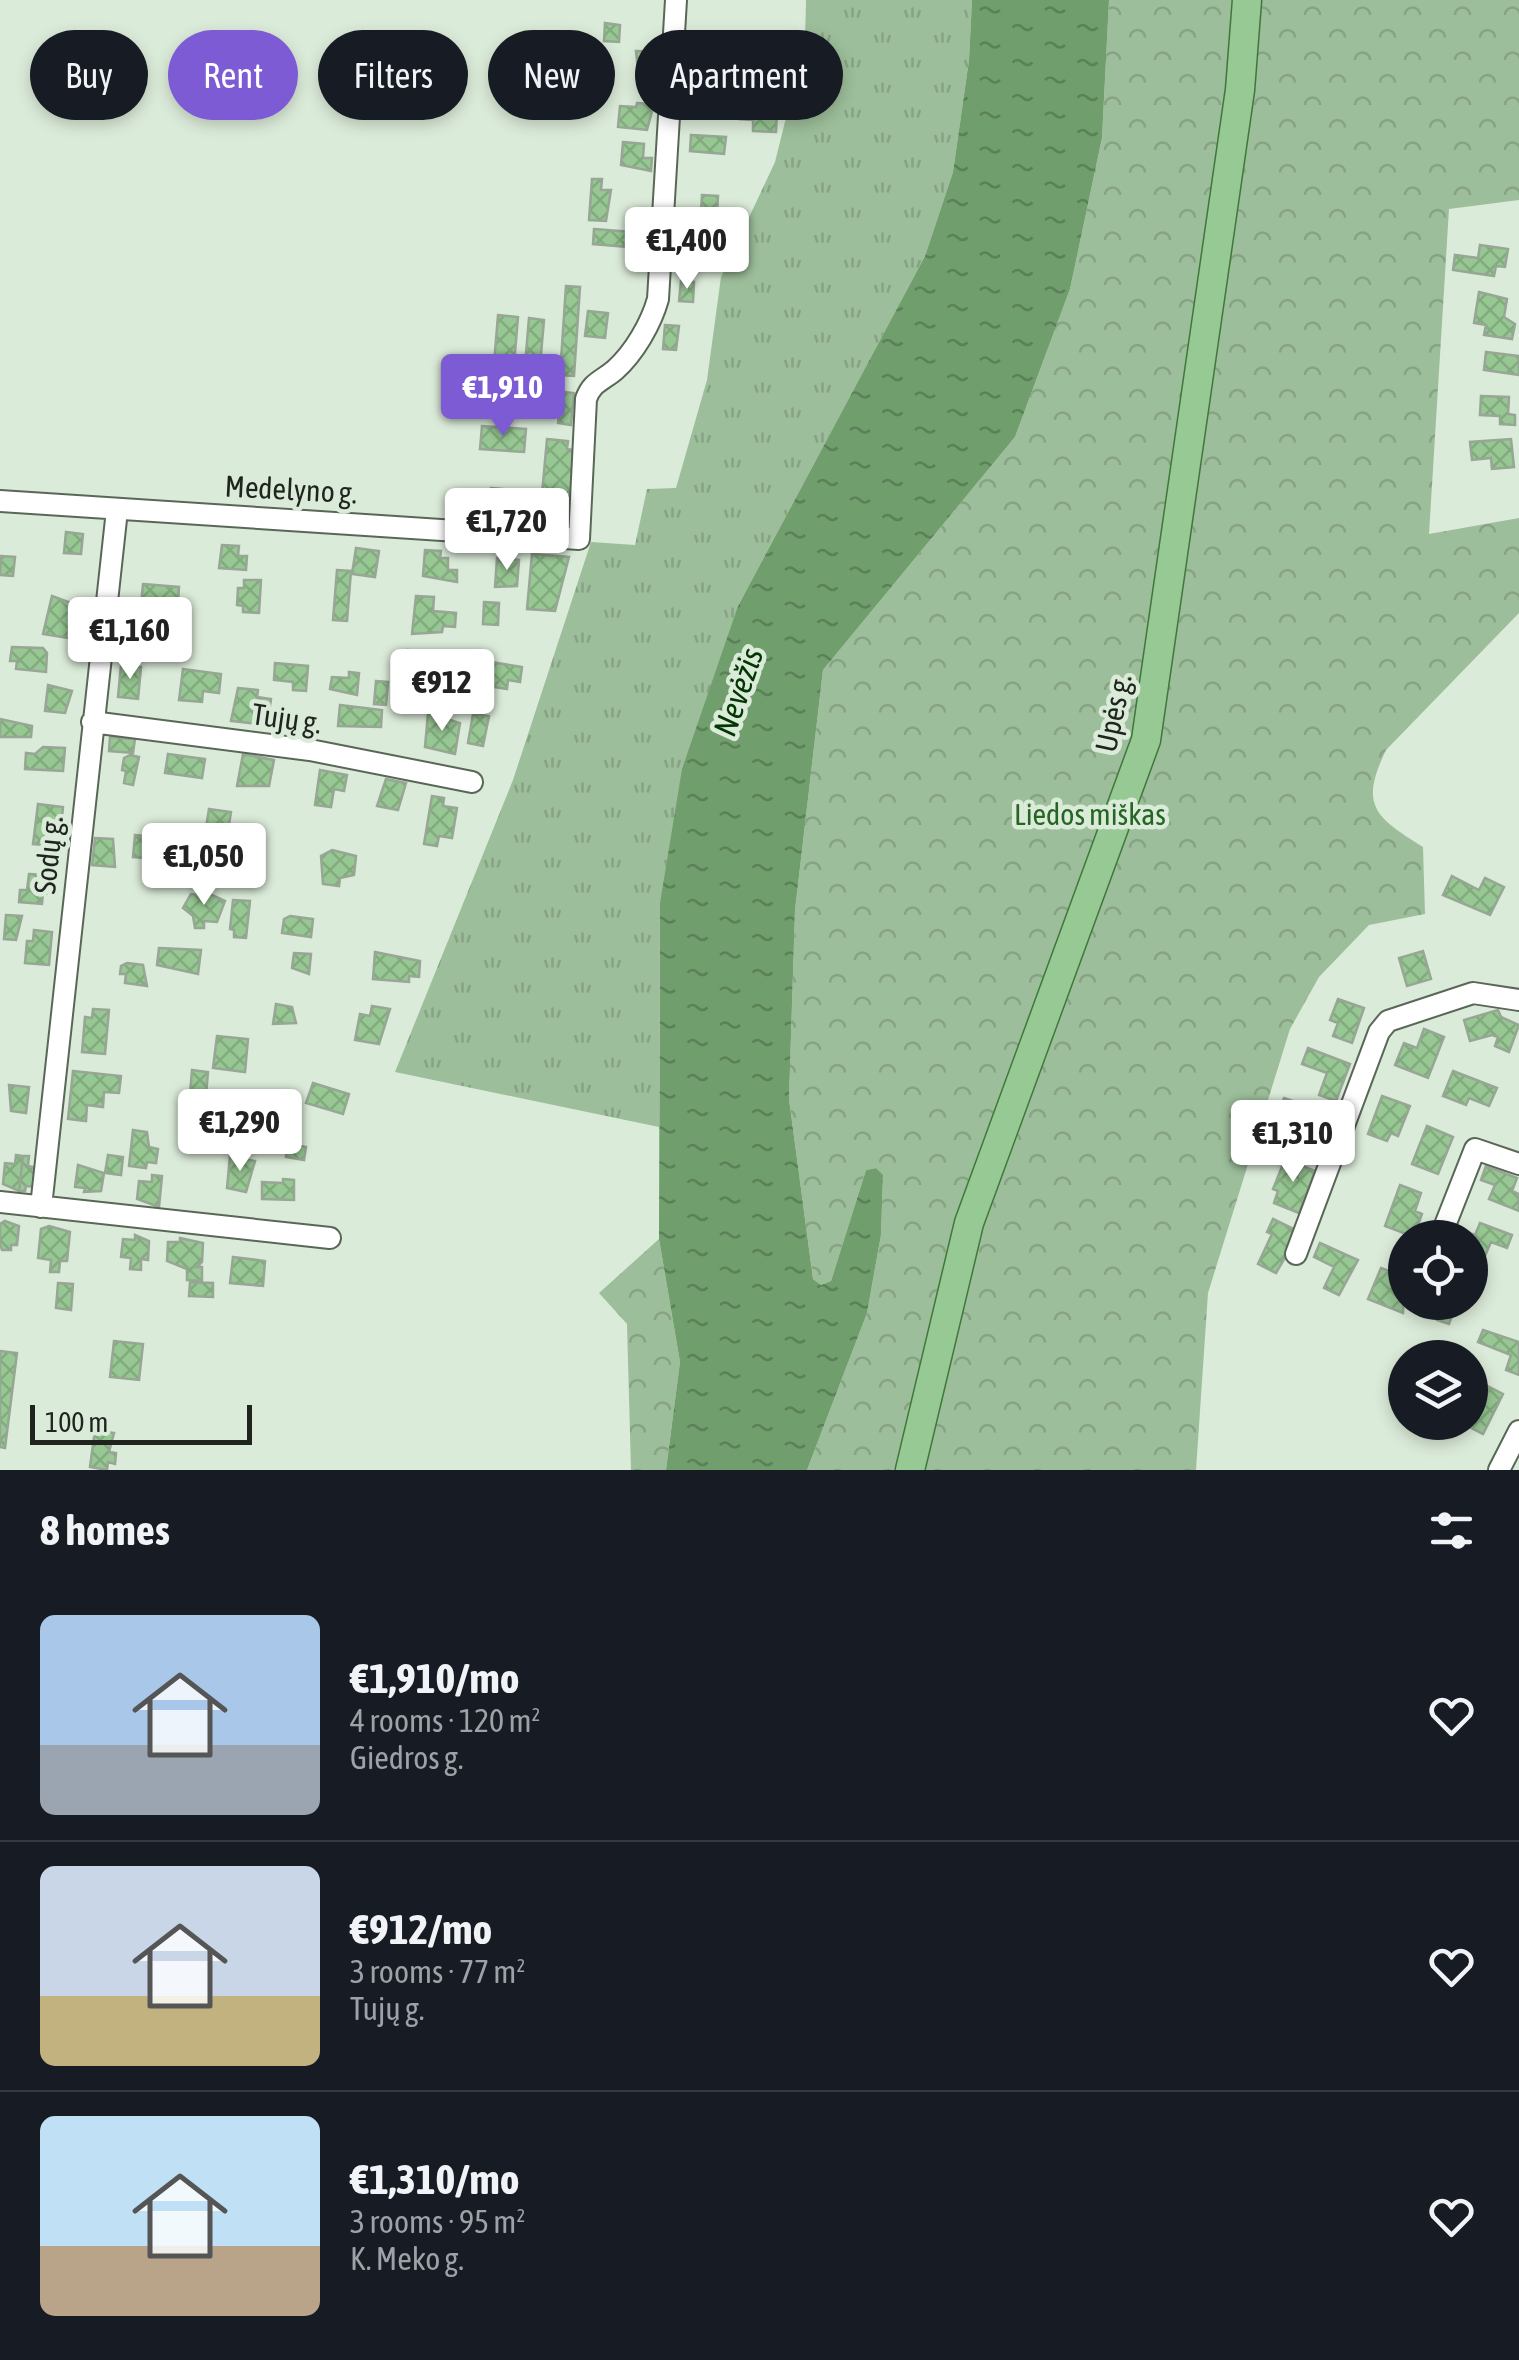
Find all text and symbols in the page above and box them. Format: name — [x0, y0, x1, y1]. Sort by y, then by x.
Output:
chip: Buy — [30, 30, 148, 120]
chip: Rent — [168, 30, 298, 120]
chip: Filters — [318, 30, 468, 120]
chip: New — [488, 30, 615, 120]
chip: Apartment — [635, 30, 843, 120]
pin: €1,400 — [606, 207, 768, 292]
text: €1,400 — [647, 221, 727, 258]
pin: €1,910 — [422, 354, 584, 439]
text: €1,910 — [463, 368, 543, 405]
street label: Medelyno g. — [224, 469, 358, 509]
pin: €1,720 — [426, 488, 588, 573]
text: €1,720 — [467, 502, 547, 539]
pin: €1,160 — [49, 597, 211, 682]
text: €1,160 — [90, 611, 170, 648]
water label: Nevėžis — [706, 643, 770, 741]
pin: €912 — [383, 649, 501, 734]
text: €912 — [412, 663, 472, 700]
street label: Upės g. — [1088, 671, 1138, 755]
street label: Tujų g. — [250, 696, 324, 740]
park label: Liedos miškas — [1014, 797, 1166, 831]
street label: Sodų g. — [27, 815, 69, 895]
pin: €1,050 — [123, 823, 285, 908]
text: €1,050 — [164, 837, 244, 874]
pin: €1,290 — [159, 1089, 321, 1174]
pin: €1,310 — [1212, 1100, 1374, 1185]
text: €1,290 — [200, 1103, 280, 1140]
text: €1,310 — [1253, 1114, 1333, 1151]
map controls — [1388, 1220, 1488, 1440]
button: locate — [1388, 1220, 1488, 1320]
button: layers — [1388, 1340, 1488, 1440]
scale bar — [30, 1400, 252, 1444]
text: 100 m — [45, 1406, 108, 1438]
icon: filters — [1424, 1503, 1479, 1558]
text: 8 homes — [40, 1506, 170, 1554]
text: €1,910/mo — [350, 1654, 520, 1702]
icon: home — [120, 1655, 240, 1775]
icon: heart — [1424, 1688, 1479, 1743]
text: 4 rooms · 120 m² — [350, 1702, 540, 1739]
text: Giedros g. — [350, 1739, 463, 1776]
text: €912/mo — [350, 1905, 492, 1953]
icon: home — [120, 1906, 240, 2026]
icon: heart — [1424, 1939, 1479, 1994]
text: 3 rooms · 77 m² — [350, 1953, 525, 1990]
text: Tujų g. — [350, 1990, 425, 2027]
text: €1,310/mo — [350, 2155, 520, 2203]
icon: home — [120, 2156, 240, 2276]
icon: heart — [1424, 2189, 1479, 2244]
text: 3 rooms · 95 m² — [350, 2203, 525, 2240]
text: K. Meko g. — [350, 2240, 464, 2277]

